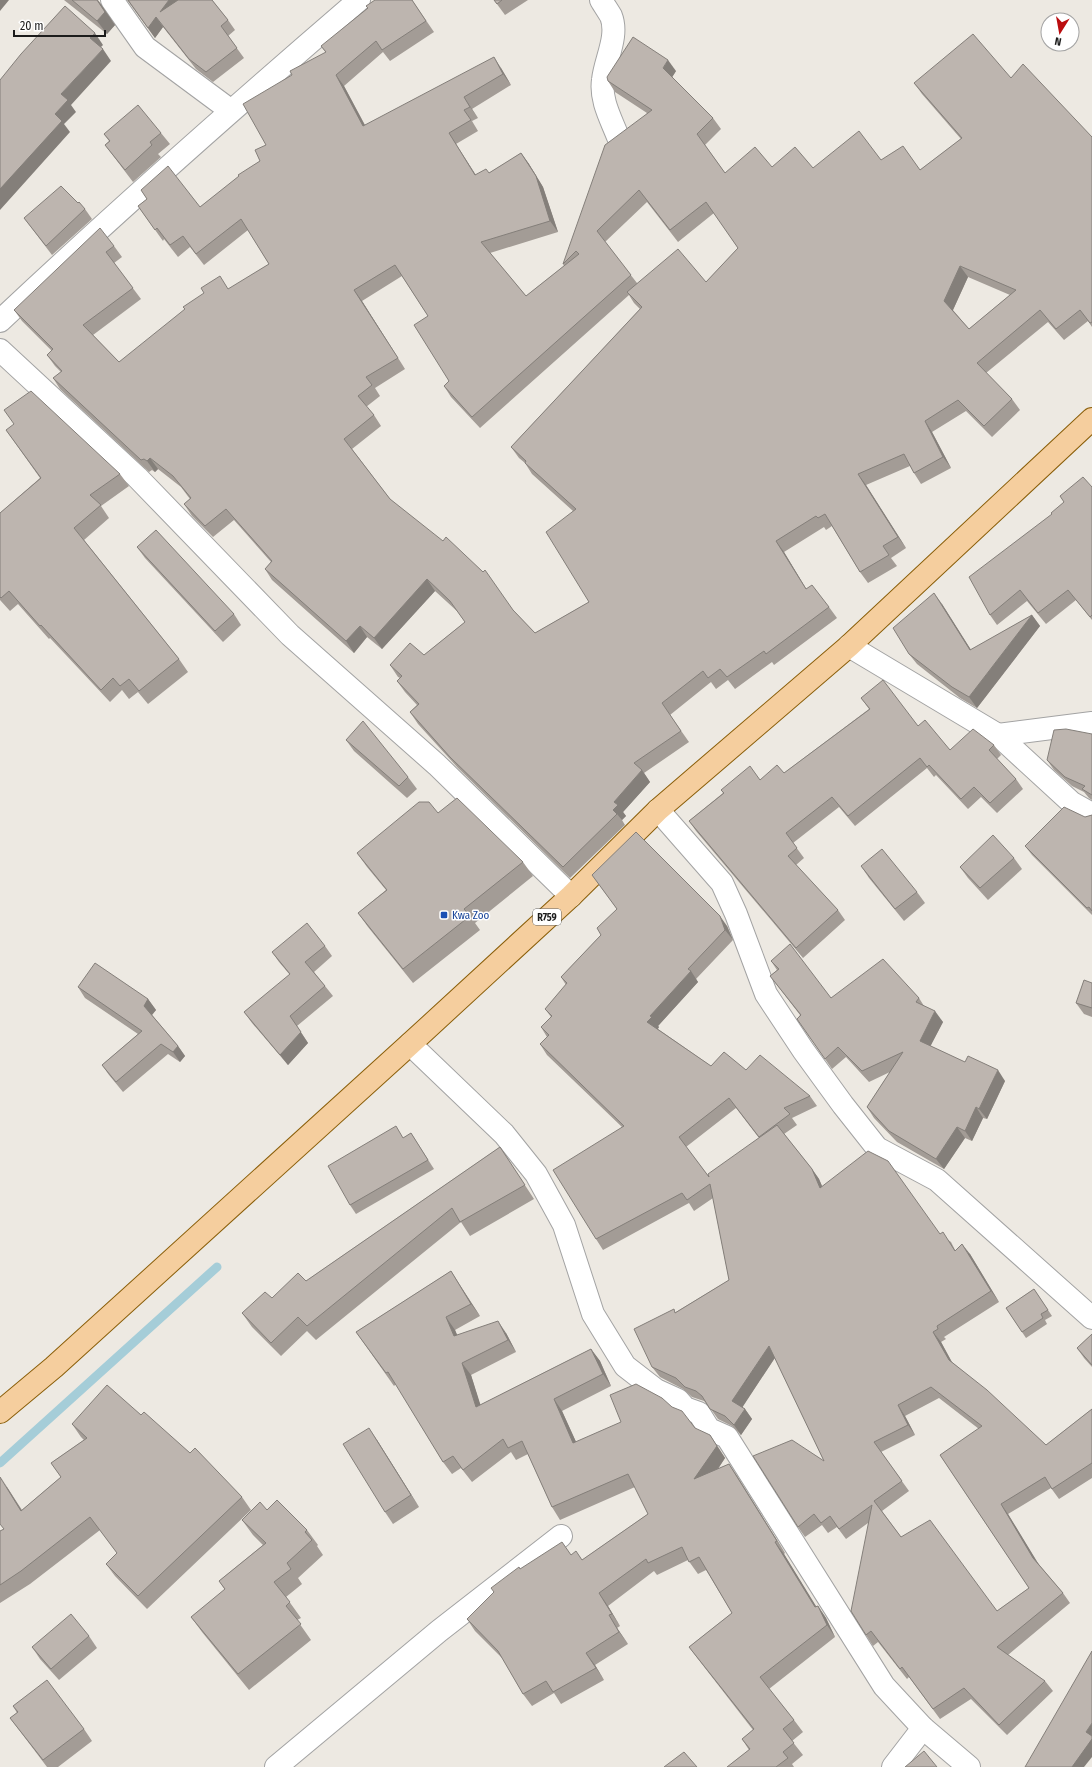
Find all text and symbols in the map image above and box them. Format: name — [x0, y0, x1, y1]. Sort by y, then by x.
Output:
scale bar — [14, 12, 105, 38]
north arrow — [1040, 12, 1080, 52]
text: 20 m — [20, 19, 44, 33]
text: N — [1054, 34, 1063, 48]
place label: Kwa Zoo — [452, 909, 490, 922]
road number: R759 — [533, 909, 561, 925]
marker: Kwa Zoo — [439, 910, 449, 920]

